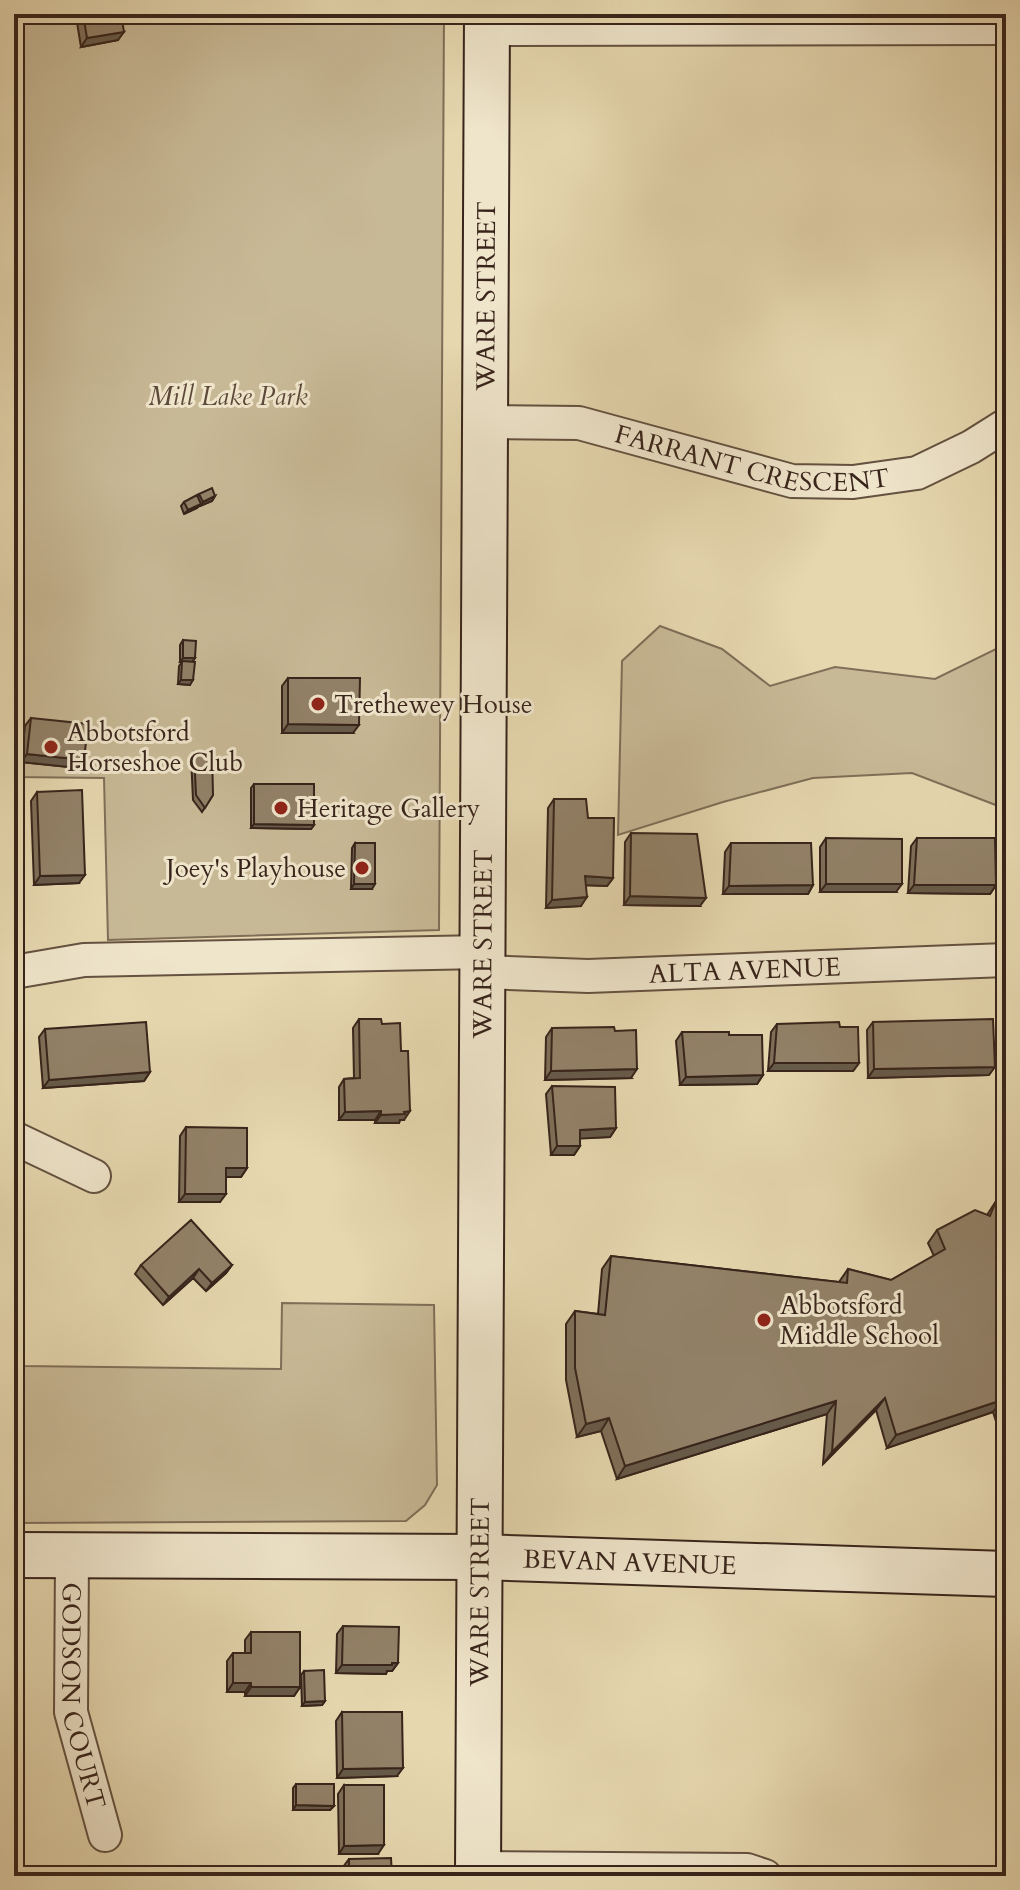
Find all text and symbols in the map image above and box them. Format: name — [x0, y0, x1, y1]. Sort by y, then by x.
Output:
street label: WARE STREET — [468, 201, 504, 392]
park label: Mill Lake Park — [148, 379, 308, 414]
street label: FARRANT CRESCENT — [611, 417, 892, 501]
place label: Trethewey House — [334, 687, 533, 722]
marker: Trethewey House — [309, 695, 327, 713]
place label: Abbotsford Horseshoe Club — [67, 715, 243, 780]
marker: Abbotsford Horseshoe Club — [42, 738, 60, 756]
place label: Heritage Gallery — [297, 791, 480, 826]
marker: Heritage Gallery — [272, 799, 290, 817]
street label: WARE STREET — [465, 849, 501, 1040]
place label: Joey's Playhouse — [162, 851, 346, 886]
marker: Joey's Playhouse — [353, 859, 371, 877]
street label: ALTA AVENUE — [648, 949, 841, 992]
place label: Abbotsford Middle School — [780, 1288, 939, 1353]
marker: Abbotsford Middle School — [755, 1311, 773, 1329]
street label: WARE STREET — [462, 1497, 498, 1688]
street label: BEVAN AVENUE — [523, 1541, 737, 1583]
street label: GODSON COURT — [53, 1582, 114, 1813]

